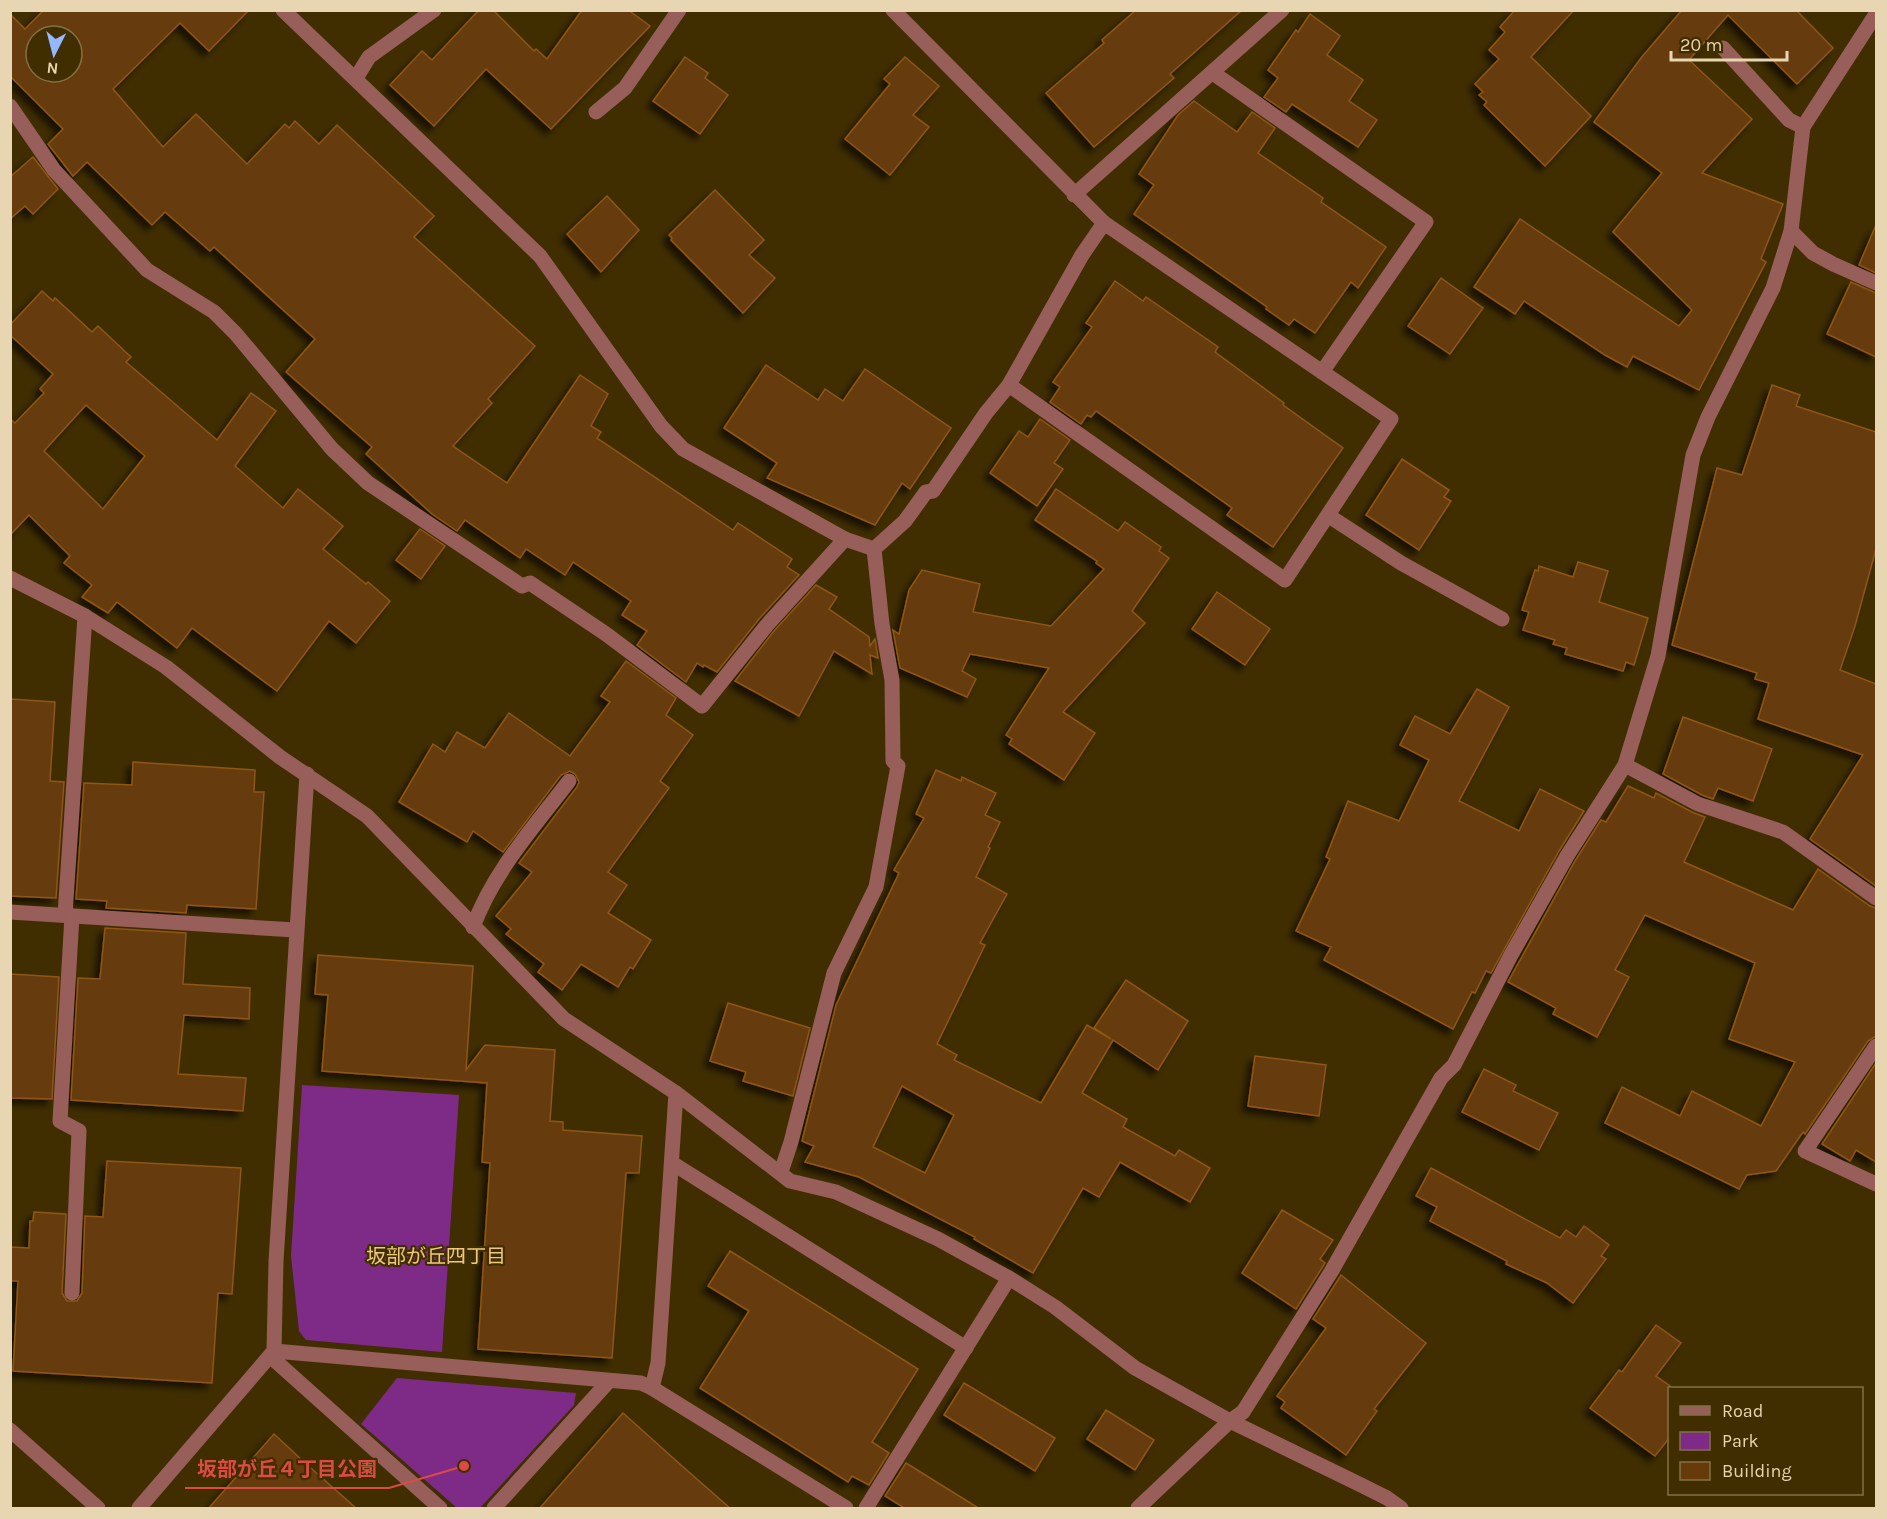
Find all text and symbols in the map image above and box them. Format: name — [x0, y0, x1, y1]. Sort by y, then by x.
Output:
north arrow — [24, 24, 84, 84]
scale bar — [1671, 24, 1786, 62]
text: 20 m — [1680, 34, 1722, 56]
text: N — [46, 58, 59, 78]
district label: 坂部が丘四丁目 — [366, 1245, 506, 1268]
legend — [1668, 1387, 1863, 1495]
text: Road — [1722, 1400, 1763, 1422]
text: Park — [1722, 1430, 1759, 1452]
callout: 坂部が丘４丁目公園 — [185, 1450, 389, 1488]
text: 坂部が丘４丁目公園 — [197, 1458, 377, 1481]
text: Building — [1722, 1460, 1792, 1482]

